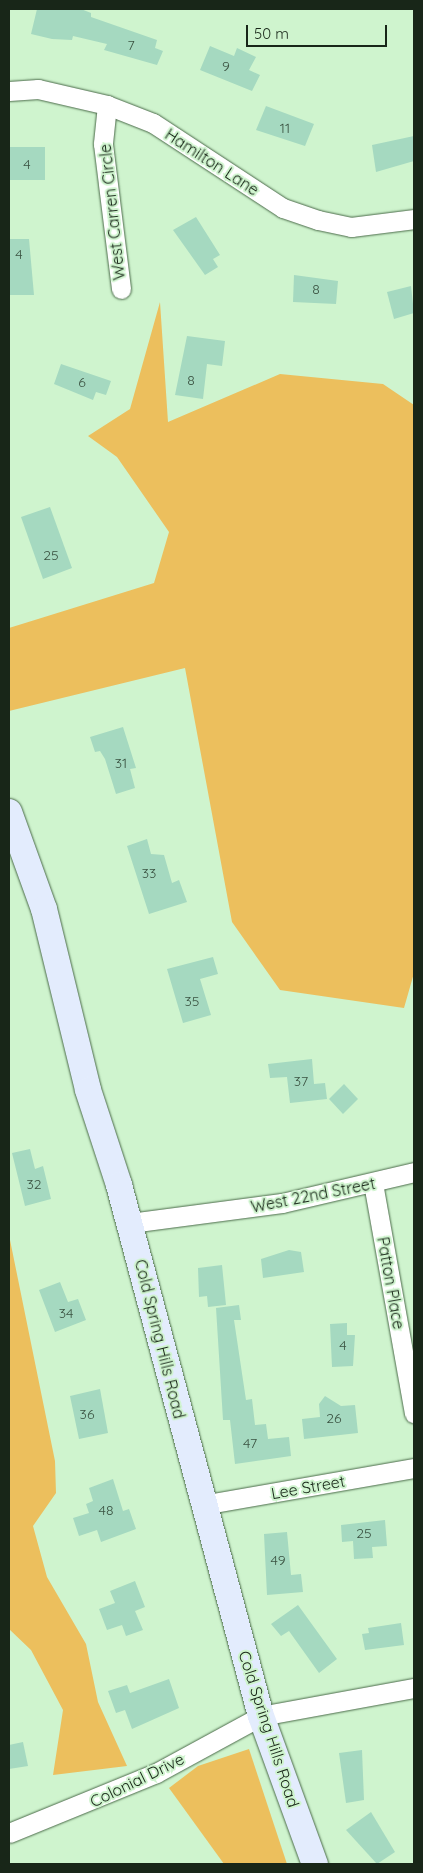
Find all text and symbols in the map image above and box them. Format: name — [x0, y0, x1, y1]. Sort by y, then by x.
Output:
scale bar — [248, 15, 389, 47]
text: 50 m — [254, 24, 289, 43]
house number: 7 — [127, 37, 135, 53]
house number: 9 — [222, 58, 230, 74]
house number: 11 — [280, 120, 290, 136]
street label: Hamilton Lane — [161, 125, 263, 199]
street label: West Carren Circle — [95, 143, 129, 281]
house number: 4 — [23, 156, 31, 172]
house number: 4 — [15, 246, 23, 262]
house number: 8 — [312, 281, 320, 297]
house number: 8 — [187, 372, 195, 388]
house number: 6 — [78, 374, 86, 390]
house number: 25 — [43, 547, 59, 563]
house number: 31 — [115, 755, 127, 771]
house number: 33 — [142, 865, 156, 881]
house number: 35 — [185, 993, 199, 1009]
house number: 37 — [294, 1073, 308, 1089]
street label: West 22nd Street — [249, 1174, 377, 1216]
house number: 32 — [26, 1176, 42, 1192]
street label: Patton Place — [373, 1235, 409, 1331]
street label: Cold Spring Hills Road — [131, 1257, 189, 1421]
house number: 34 — [59, 1305, 73, 1321]
house number: 4 — [339, 1337, 347, 1353]
house number: 36 — [80, 1406, 94, 1422]
house number: 26 — [326, 1410, 342, 1426]
house number: 47 — [243, 1435, 257, 1451]
street label: Lee Street — [270, 1471, 346, 1503]
house number: 48 — [99, 1502, 113, 1518]
house number: 25 — [356, 1525, 372, 1541]
house number: 49 — [271, 1552, 285, 1568]
street label: Cold Spring Hills Road — [235, 1648, 303, 1810]
street label: Colonial Drive — [87, 1749, 187, 1811]

